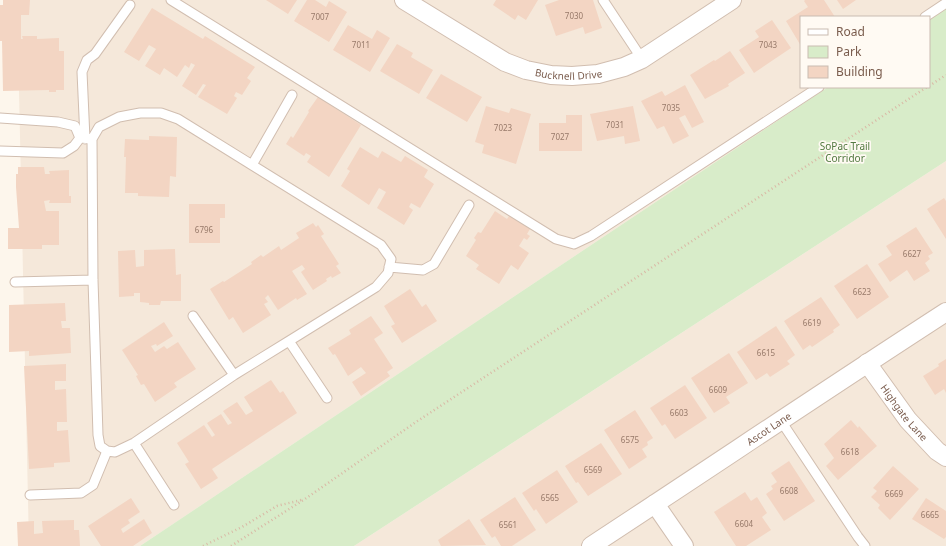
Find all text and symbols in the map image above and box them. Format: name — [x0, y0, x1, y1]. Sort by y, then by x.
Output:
house number: 7030 — [565, 10, 584, 21]
house number: 7007 — [311, 11, 330, 22]
legend — [800, 16, 930, 88]
text: Road — [836, 23, 865, 40]
house number: 7011 — [352, 39, 370, 50]
house number: 7043 — [759, 39, 778, 50]
text: Park — [836, 43, 862, 60]
text: Building — [836, 63, 883, 80]
street label: Bucknell Drive — [534, 65, 604, 83]
house number: 7035 — [662, 102, 681, 113]
house number: 7031 — [606, 119, 624, 130]
house number: 7023 — [494, 122, 513, 133]
house number: 7027 — [551, 131, 570, 142]
park label: SoPac Trail Corridor — [820, 139, 870, 165]
house number: 6796 — [195, 224, 214, 235]
house number: 6627 — [903, 248, 922, 259]
house number: 6623 — [853, 286, 872, 297]
house number: 6619 — [803, 317, 822, 328]
house number: 6615 — [757, 347, 776, 358]
street label: Highgate Lane — [877, 381, 931, 444]
house number: 6609 — [709, 384, 728, 395]
house number: 6603 — [670, 407, 689, 418]
street label: Ascot Lane — [744, 408, 794, 448]
house number: 6575 — [621, 434, 640, 445]
house number: 6618 — [841, 446, 860, 457]
house number: 6569 — [584, 464, 603, 475]
house number: 6608 — [780, 485, 799, 496]
house number: 6669 — [885, 488, 904, 499]
house number: 6565 — [541, 492, 560, 503]
house number: 6665 — [921, 509, 940, 520]
house number: 6604 — [735, 518, 754, 529]
house number: 6561 — [499, 519, 517, 530]

